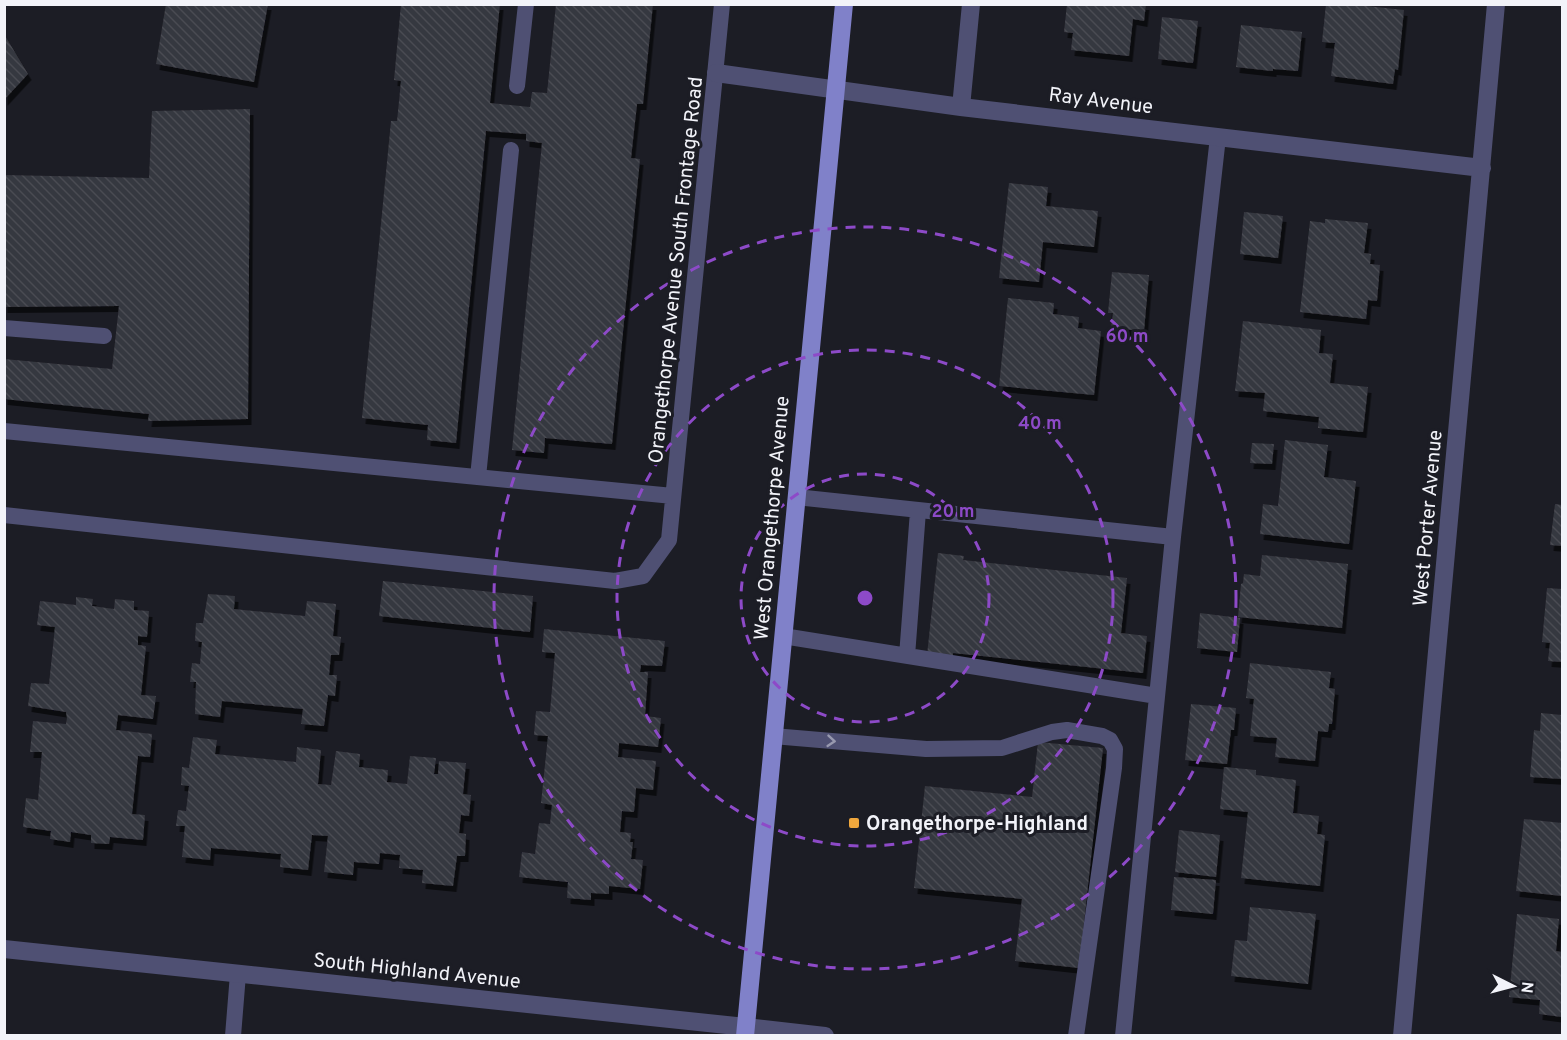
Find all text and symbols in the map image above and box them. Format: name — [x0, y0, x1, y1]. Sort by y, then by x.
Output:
street label: Orangethorpe Avenue South Frontage Road — [644, 76, 710, 465]
street label: Ray Avenue — [1047, 83, 1154, 121]
text: 60 m — [1105, 326, 1149, 349]
street label: West Orangethorpe Avenue — [749, 395, 797, 641]
text: 40 m — [1018, 413, 1062, 436]
street label: West Porter Avenue — [1408, 429, 1450, 608]
text: 20 m — [931, 501, 975, 524]
centre of rings — [855, 588, 875, 608]
one-way arrow — [827, 734, 836, 747]
place label: Orangethorpe-Highland — [866, 812, 1088, 838]
marker: Orangethorpe-Highland — [847, 816, 861, 830]
street label: South Highland Avenue — [312, 948, 522, 996]
north arrow — [1483, 956, 1543, 1016]
text: N — [1515, 981, 1536, 994]

